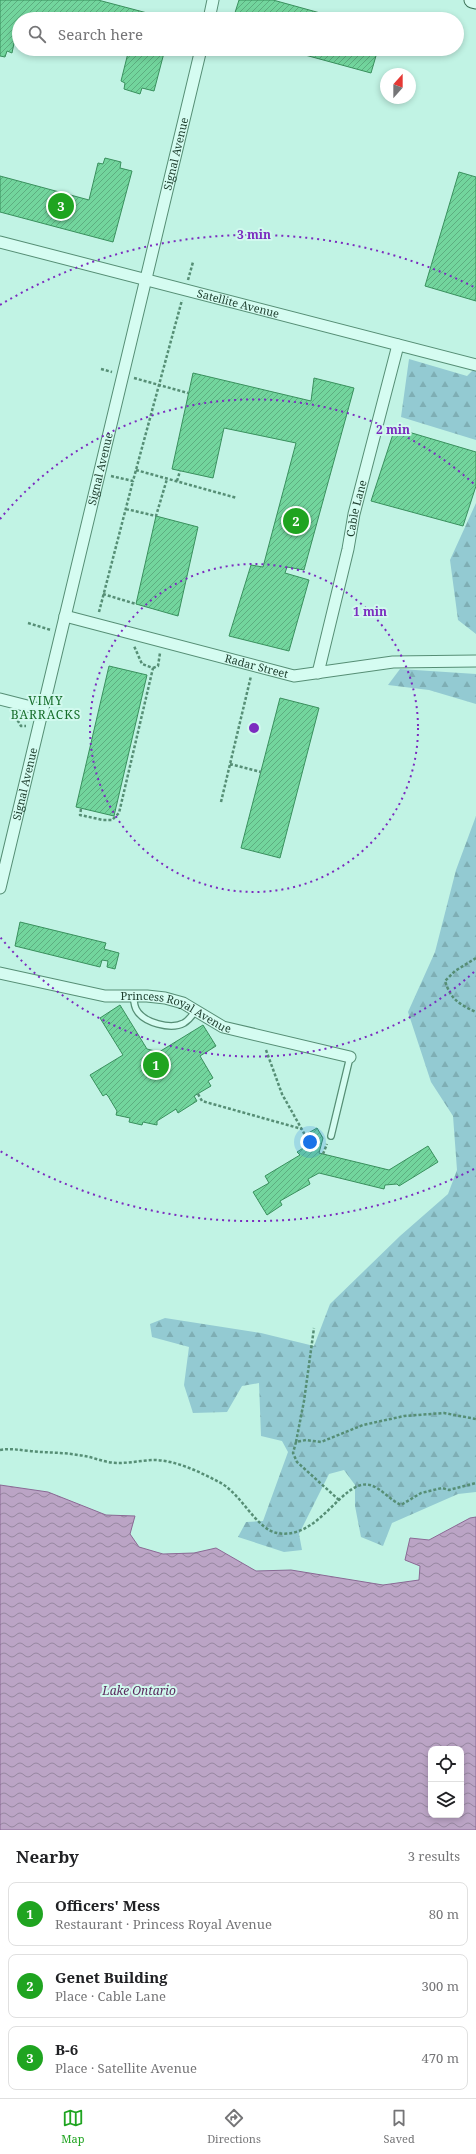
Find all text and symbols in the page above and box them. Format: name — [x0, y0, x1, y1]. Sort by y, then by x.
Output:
search box — [12, 12, 464, 56]
icon: search — [26, 23, 48, 45]
text: Search here — [58, 24, 143, 44]
north arrow — [380, 68, 416, 104]
street label: Signal Avenue — [159, 116, 191, 192]
pin: 3 — [48, 191, 74, 221]
text: 3 min — [237, 226, 271, 243]
street label: Satellite Avenue — [196, 285, 281, 321]
text: 2 min — [376, 421, 410, 438]
street label: Signal Avenue — [84, 431, 116, 507]
street label: Cable Lane — [342, 478, 370, 538]
pin: 2 — [283, 506, 309, 536]
text: 1 min — [353, 603, 387, 620]
street label: Radar Street — [223, 650, 290, 681]
district label: VIMY BARRACKS — [11, 692, 81, 723]
centre of rings — [247, 721, 261, 735]
street label: Signal Avenue — [8, 746, 40, 822]
street label: Princess Royal Avenue — [120, 988, 233, 1036]
pin: 1 — [143, 1050, 169, 1080]
your location — [300, 1132, 320, 1152]
water label: Lake Ontario — [101, 1682, 176, 1699]
map controls — [428, 1746, 464, 1818]
button: locate — [428, 1746, 464, 1782]
button: layers — [428, 1782, 464, 1818]
text: Nearby — [16, 1845, 79, 1868]
text: 3 results — [408, 1847, 460, 1865]
text: Officers' Mess — [55, 1895, 160, 1915]
text: 1 — [26, 1905, 34, 1923]
text: 80 m — [429, 1905, 459, 1923]
text: Restaurant · Princess Royal Avenue — [55, 1915, 272, 1933]
text: Genet Building — [55, 1967, 168, 1987]
text: 2 — [26, 1977, 34, 1995]
text: 300 m — [422, 1977, 459, 1995]
text: Place · Cable Lane — [55, 1987, 166, 2005]
text: B-6 — [55, 2039, 78, 2059]
text: 3 — [26, 2049, 34, 2067]
text: 470 m — [422, 2049, 459, 2067]
text: Place · Satellite Avenue — [55, 2059, 197, 2077]
tab: Map — [61, 2107, 85, 2146]
tab: Directions — [207, 2107, 261, 2146]
tab: Saved — [384, 2107, 415, 2146]

